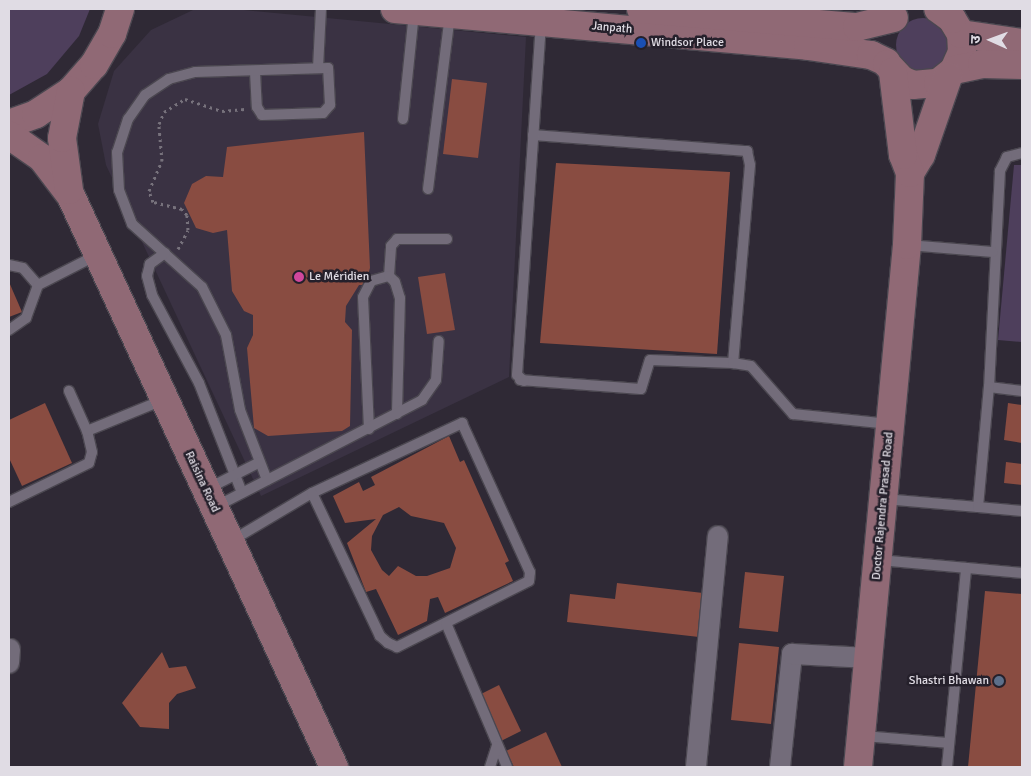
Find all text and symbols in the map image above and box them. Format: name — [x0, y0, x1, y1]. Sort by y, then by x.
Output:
north arrow — [966, 15, 1016, 65]
street label: Janpath — [591, 19, 633, 37]
text: उ — [967, 35, 984, 44]
place label: Windsor Place — [651, 36, 724, 50]
marker: Windsor Place — [635, 37, 647, 49]
place label: Le Méridien — [309, 270, 369, 284]
marker: Le Méridien — [293, 271, 305, 283]
street label: Doctor Rajendra Prasad Road — [869, 431, 897, 581]
street label: Raisina Road — [182, 449, 222, 515]
place label: Shastri Bhawan — [909, 674, 989, 688]
marker: Shastri Bhawan — [993, 675, 1005, 687]

